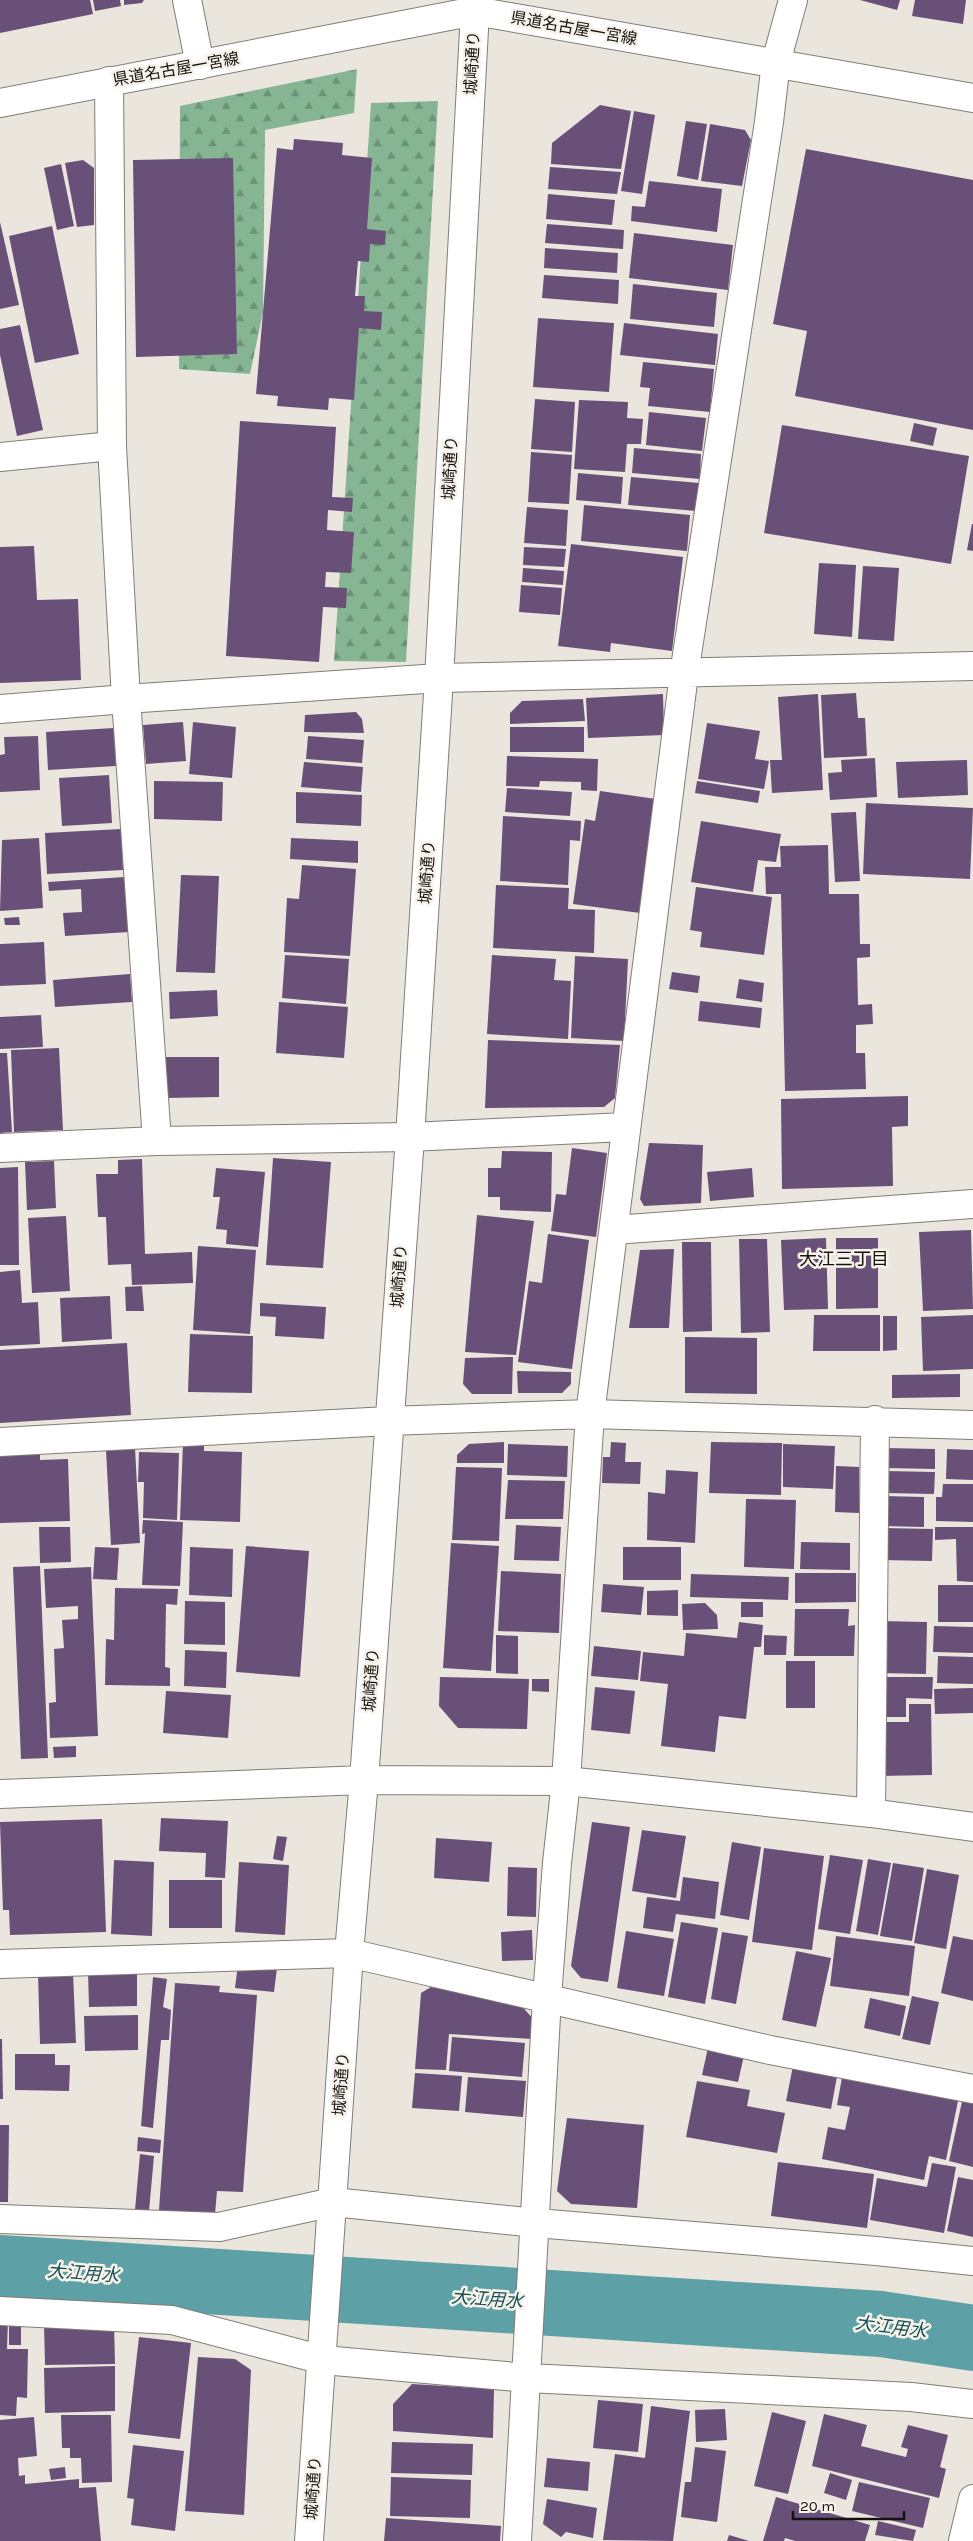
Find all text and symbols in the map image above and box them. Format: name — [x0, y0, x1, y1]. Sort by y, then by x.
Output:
street label: 県道名古屋一宮線 — [509, 8, 639, 48]
street label: 城崎通り — [461, 31, 483, 95]
street label: 県道名古屋一宮線 — [111, 49, 241, 89]
street label: 城崎通り — [439, 436, 461, 500]
street label: 城崎通り — [415, 839, 439, 905]
street label: 城崎通り — [387, 1243, 411, 1309]
district label: 大江三丁目 — [799, 1248, 889, 1270]
street label: 城崎通り — [359, 1647, 383, 1713]
street label: 城崎通り — [329, 2051, 353, 2117]
water label: 大江用水 — [46, 2260, 122, 2287]
water label: 大江用水 — [450, 2286, 526, 2313]
water label: 大江用水 — [854, 2312, 930, 2343]
street label: 城崎通り — [301, 2455, 325, 2521]
scale bar — [793, 2488, 904, 2520]
text: 20 m — [800, 2497, 835, 2515]

